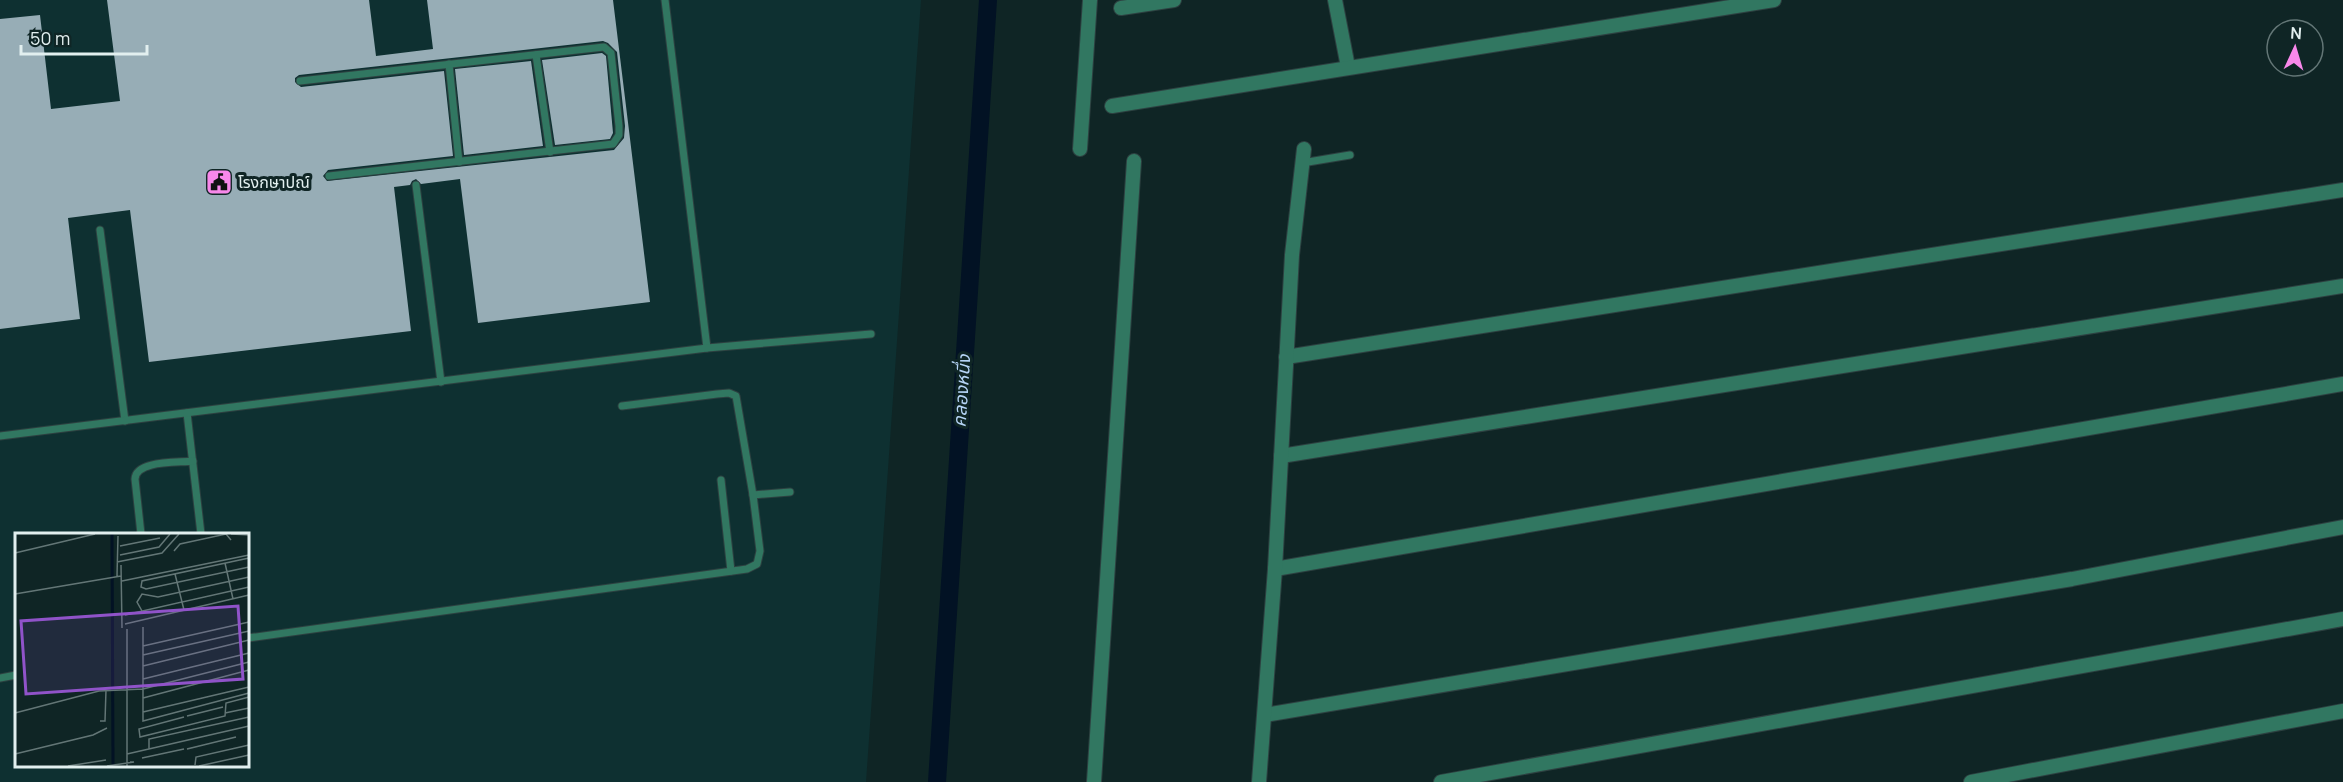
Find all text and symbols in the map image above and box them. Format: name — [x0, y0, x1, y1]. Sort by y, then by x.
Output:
scale bar — [21, 18, 147, 56]
north arrow — [2265, 18, 2325, 78]
text: N — [2290, 22, 2303, 44]
text: 50 m — [30, 26, 70, 50]
public building icon: โรงกษาปณ์ — [204, 167, 234, 197]
place label: โรงกษาปณ์ — [238, 171, 310, 193]
water label: คลองหนึ่ง — [946, 353, 976, 428]
inset map — [15, 533, 249, 767]

